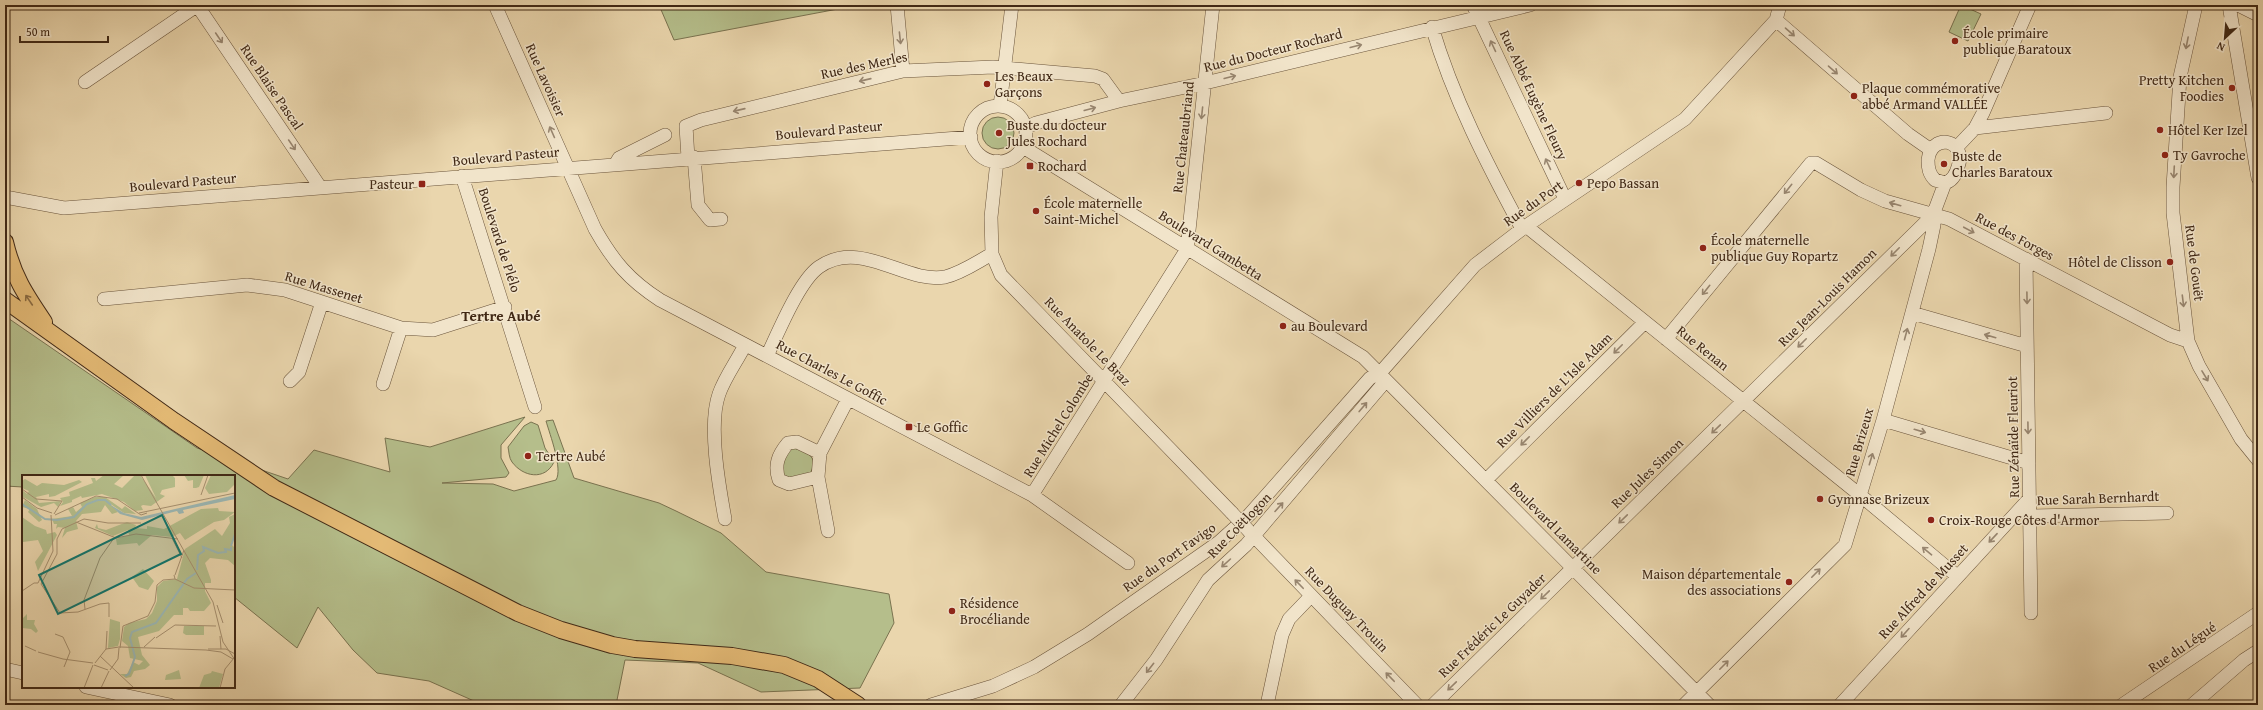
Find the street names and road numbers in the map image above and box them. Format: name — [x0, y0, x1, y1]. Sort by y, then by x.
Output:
street label: Rue du Docteur Rochard — [1202, 23, 1345, 77]
street label: Rue Abbé Eugène Fleury — [1495, 27, 1573, 163]
street label: Rue Blaise Pascal — [236, 40, 308, 134]
street label: Rue Lavoisier — [521, 40, 571, 120]
street label: Rue des Merles — [819, 46, 909, 84]
street label: Rue Chateaubriand — [1167, 80, 1199, 194]
street label: Boulevard Pasteur — [775, 115, 883, 145]
street label: Boulevard Pasteur — [452, 141, 560, 171]
street label: Boulevard Pasteur — [129, 167, 237, 197]
street label: Rue du Port — [1499, 175, 1567, 231]
street label: Boulevard de Plélo — [474, 185, 526, 295]
street label: Boulevard Gambetta — [1155, 205, 1267, 285]
street label: Rue des Forges — [1972, 207, 2058, 265]
street label: Rue de Gouët — [2180, 224, 2210, 302]
street label: Rue Jean-Louis Hamon — [1773, 243, 1881, 351]
street label: Rue Massenet — [283, 266, 365, 308]
street label: Rue Anatole Le Braz — [1040, 292, 1136, 390]
street label: Rue Renan — [1673, 321, 1734, 375]
street label: Rue Villiers de L'Isle Adam — [1492, 327, 1617, 452]
street label: Rue Charles Le Goffic — [773, 334, 891, 410]
street label: Rue Michel Colombe — [1018, 369, 1098, 481]
street label: Rue Zénaïde Fleuriot — [2002, 376, 2024, 498]
street label: Rue Brizeux — [1840, 405, 1879, 479]
street label: Rue Jules Simon — [1606, 433, 1688, 513]
street label: Boulevard Lamartine — [1505, 477, 1607, 579]
street label: Rue Sarah Bernhardt — [2036, 486, 2160, 510]
street label: Rue Coëtlogon — [1202, 488, 1276, 562]
street label: Rue du Port Favigo — [1118, 517, 1220, 597]
street label: Rue Alfred de Musset — [1874, 539, 1973, 643]
street label: Rue Duguay Trouin — [1301, 562, 1393, 657]
street label: Rue Frédéric Le Guyader — [1434, 568, 1551, 682]
street label: Rue du Légué — [2144, 617, 2220, 677]

